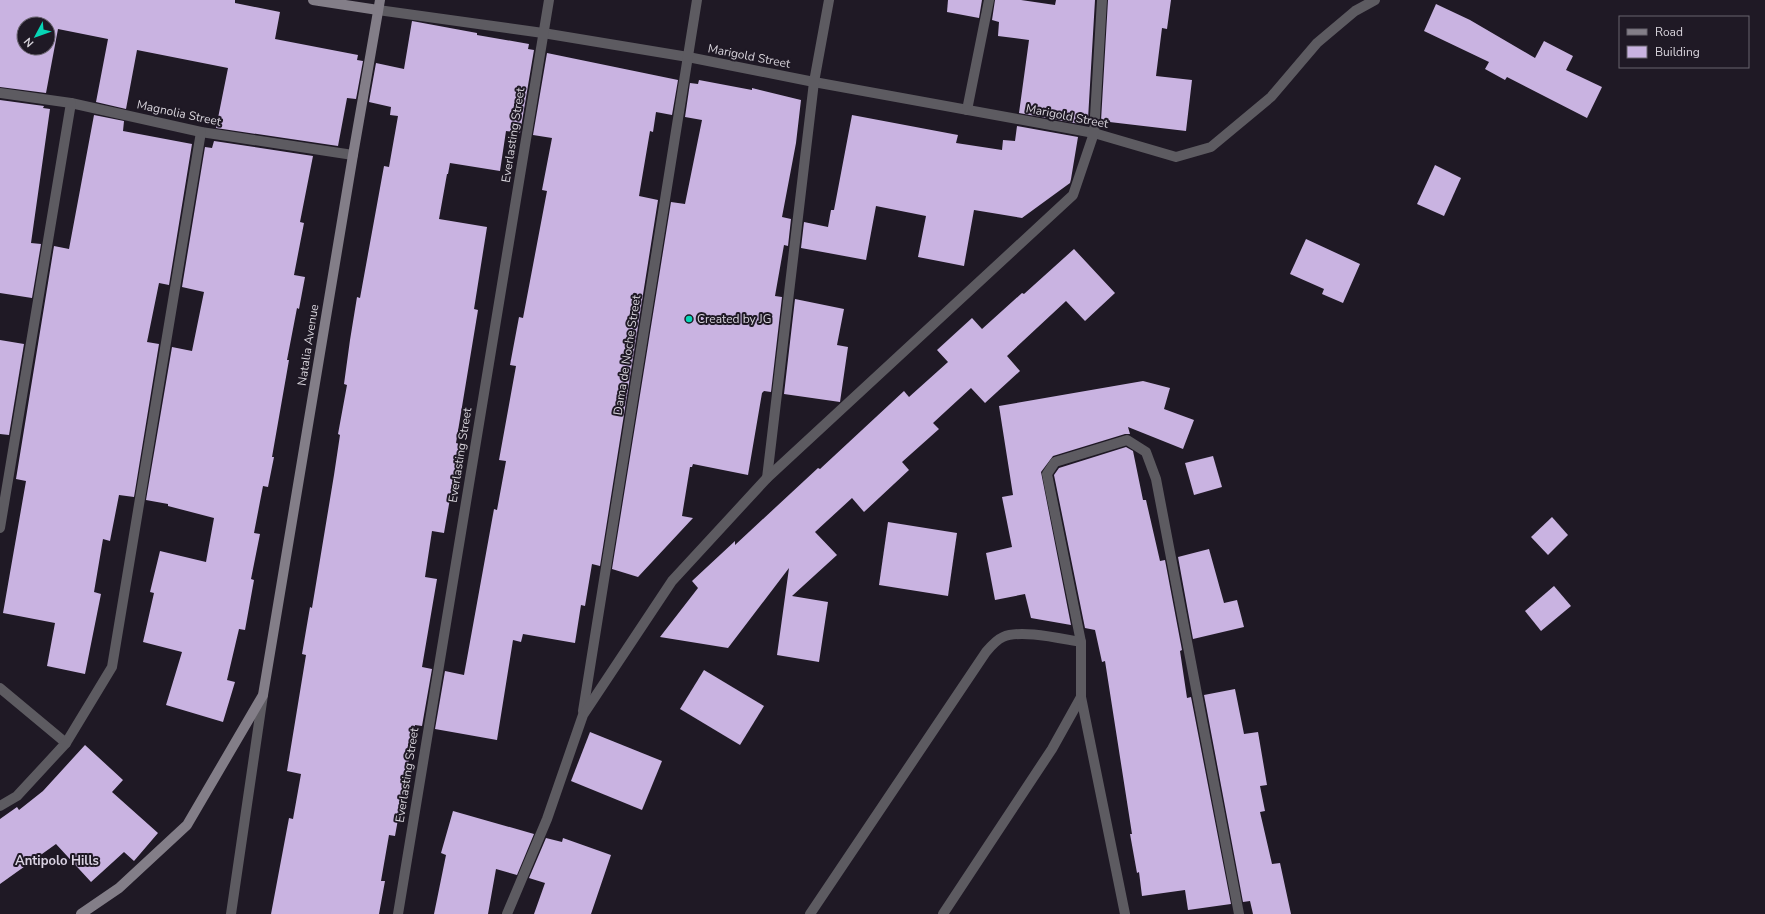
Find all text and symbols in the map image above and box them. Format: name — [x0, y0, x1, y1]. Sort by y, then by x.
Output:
north arrow — [16, 16, 56, 56]
legend — [1619, 16, 1749, 68]
text: Road — [1655, 24, 1683, 40]
text: N — [20, 34, 37, 50]
street label: Marigold Street — [706, 40, 792, 72]
text: Building — [1655, 44, 1700, 60]
street label: Everlasting Street — [498, 86, 529, 184]
street label: Magnolia Street — [135, 96, 223, 130]
street label: Marigold Street — [1024, 100, 1110, 132]
street label: Dama de Noche Street — [610, 293, 645, 416]
street label: Natalia Avenue — [294, 303, 322, 387]
place label: Created by JG — [697, 311, 771, 327]
marker: Created by JG — [684, 314, 694, 324]
street label: Everlasting Street — [445, 406, 476, 504]
street label: Everlasting Street — [392, 726, 423, 824]
district label: Antipolo Hills — [15, 852, 99, 870]

